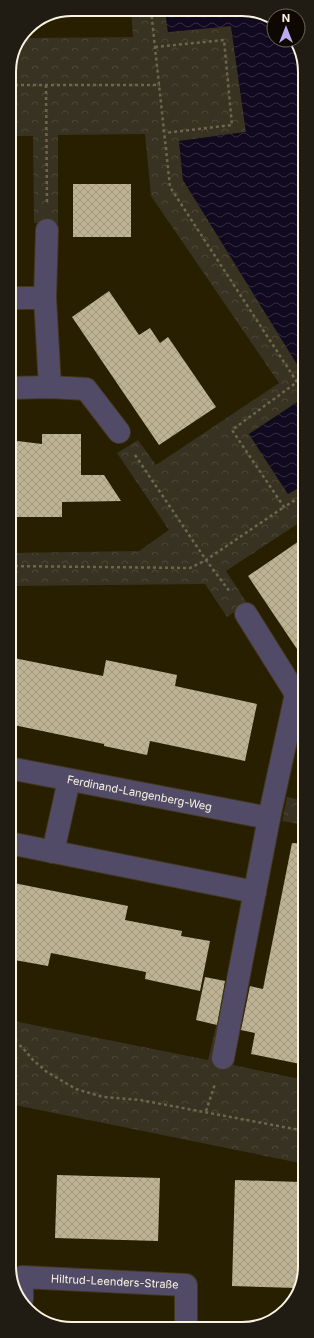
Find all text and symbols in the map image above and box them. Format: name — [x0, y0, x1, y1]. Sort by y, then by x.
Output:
north arrow — [266, 8, 306, 48]
text: N — [282, 11, 290, 25]
street label: Ferdinand-Langenberg-Weg — [66, 772, 213, 814]
street label: Hiltrud-Leenders-Straße — [51, 1271, 179, 1292]

